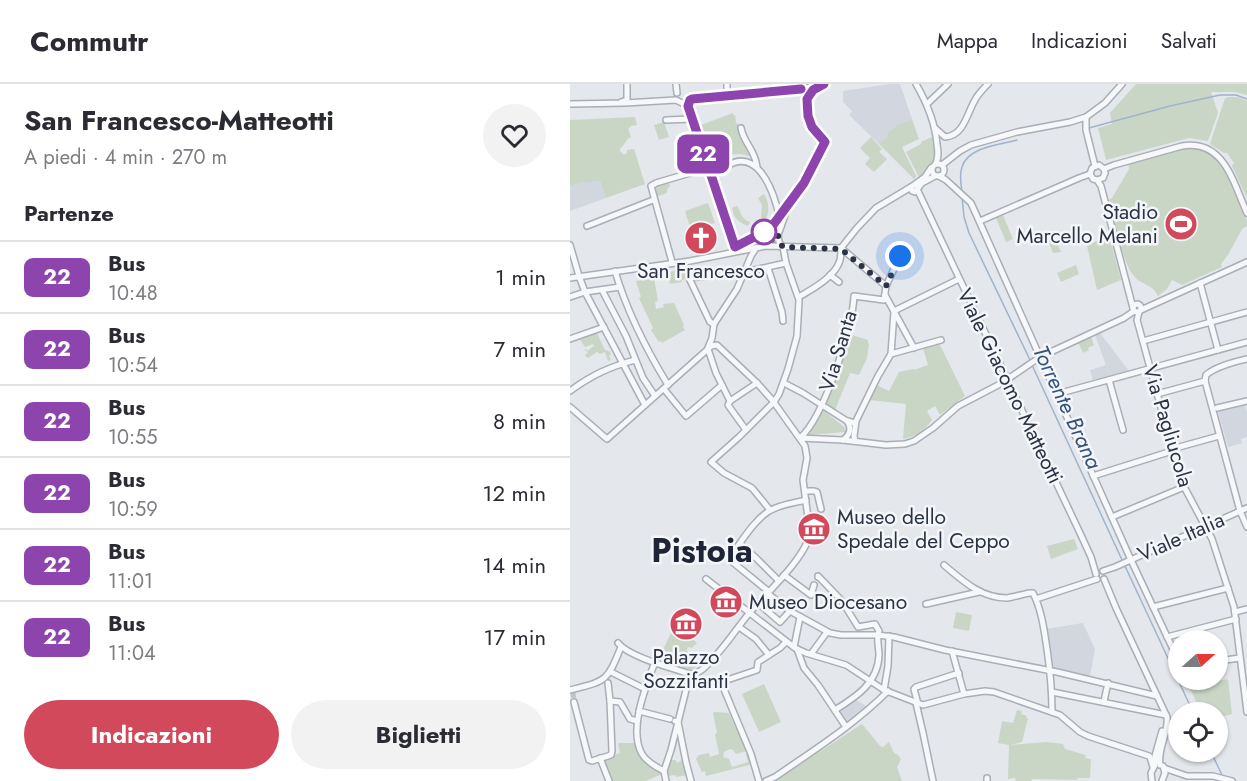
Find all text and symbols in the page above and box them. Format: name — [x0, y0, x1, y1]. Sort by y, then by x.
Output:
text: Commutr — [30, 21, 149, 62]
text: Mappa — [937, 26, 998, 56]
text: Indicazioni — [1031, 26, 1128, 56]
text: Salvati — [1161, 26, 1217, 56]
text: San Francesco-Matteotti — [24, 100, 334, 141]
button: heart — [483, 104, 546, 167]
line badge: 22 — [676, 134, 730, 174]
text: 22 — [689, 139, 717, 169]
text: A piedi · 4 min · 270 m — [24, 143, 227, 172]
text: Partenze — [24, 197, 114, 229]
place label: Stadio Marcello Melani — [1016, 197, 1158, 251]
sports icon: Stadio Marcello Melani — [1163, 206, 1199, 242]
unlabelled marker — [751, 219, 777, 245]
church icon: San Francesco — [683, 220, 719, 256]
your location — [885, 241, 915, 271]
text: Bus — [108, 247, 145, 279]
place label: San Francesco — [637, 256, 765, 286]
text: 1 min — [495, 261, 546, 293]
text: 22 — [43, 262, 71, 292]
text: 10:48 — [108, 279, 158, 308]
street label: Viale Giacomo Matteotti — [950, 283, 1070, 489]
street label: Via Santa — [811, 307, 865, 395]
text: Bus — [108, 319, 145, 351]
text: 7 min — [493, 333, 546, 365]
text: 22 — [43, 334, 71, 364]
water label: Torrente Brana — [1025, 340, 1111, 474]
text: 10:54 — [108, 351, 158, 380]
street label: Via Pagliucola — [1135, 361, 1201, 491]
text: Bus — [108, 391, 145, 423]
text: 8 min — [493, 405, 546, 437]
text: 22 — [43, 406, 71, 436]
text: 10:55 — [108, 423, 158, 452]
text: Bus — [108, 463, 145, 495]
text: 12 min — [483, 477, 546, 509]
text: 22 — [43, 478, 71, 508]
text: 10:59 — [108, 495, 158, 524]
place label: Museo dello Spedale del Ceppo — [837, 502, 1010, 556]
street label: Viale Italia — [1133, 505, 1229, 569]
museum icon: Museo dello Spedale del Ceppo — [796, 511, 832, 547]
district label: Pistoia — [651, 527, 753, 574]
text: Bus — [108, 535, 145, 567]
text: 14 min — [482, 549, 546, 581]
text: 22 — [43, 550, 71, 580]
text: 11:01 — [108, 567, 153, 596]
museum icon: Museo Diocesano — [708, 584, 744, 620]
place label: Museo Diocesano — [749, 587, 907, 617]
museum icon: Palazzo Sozzifanti — [668, 606, 704, 642]
text: Bus — [108, 607, 145, 639]
text: 17 min — [484, 621, 546, 653]
text: 22 — [43, 622, 71, 652]
north arrow — [1168, 630, 1228, 690]
map controls — [1168, 630, 1228, 762]
text: 11:04 — [108, 639, 156, 668]
place label: Palazzo Sozzifanti — [643, 642, 729, 696]
button: Indicazioni — [24, 700, 279, 769]
button: Biglietti — [291, 700, 546, 769]
button: locate — [1168, 702, 1228, 762]

